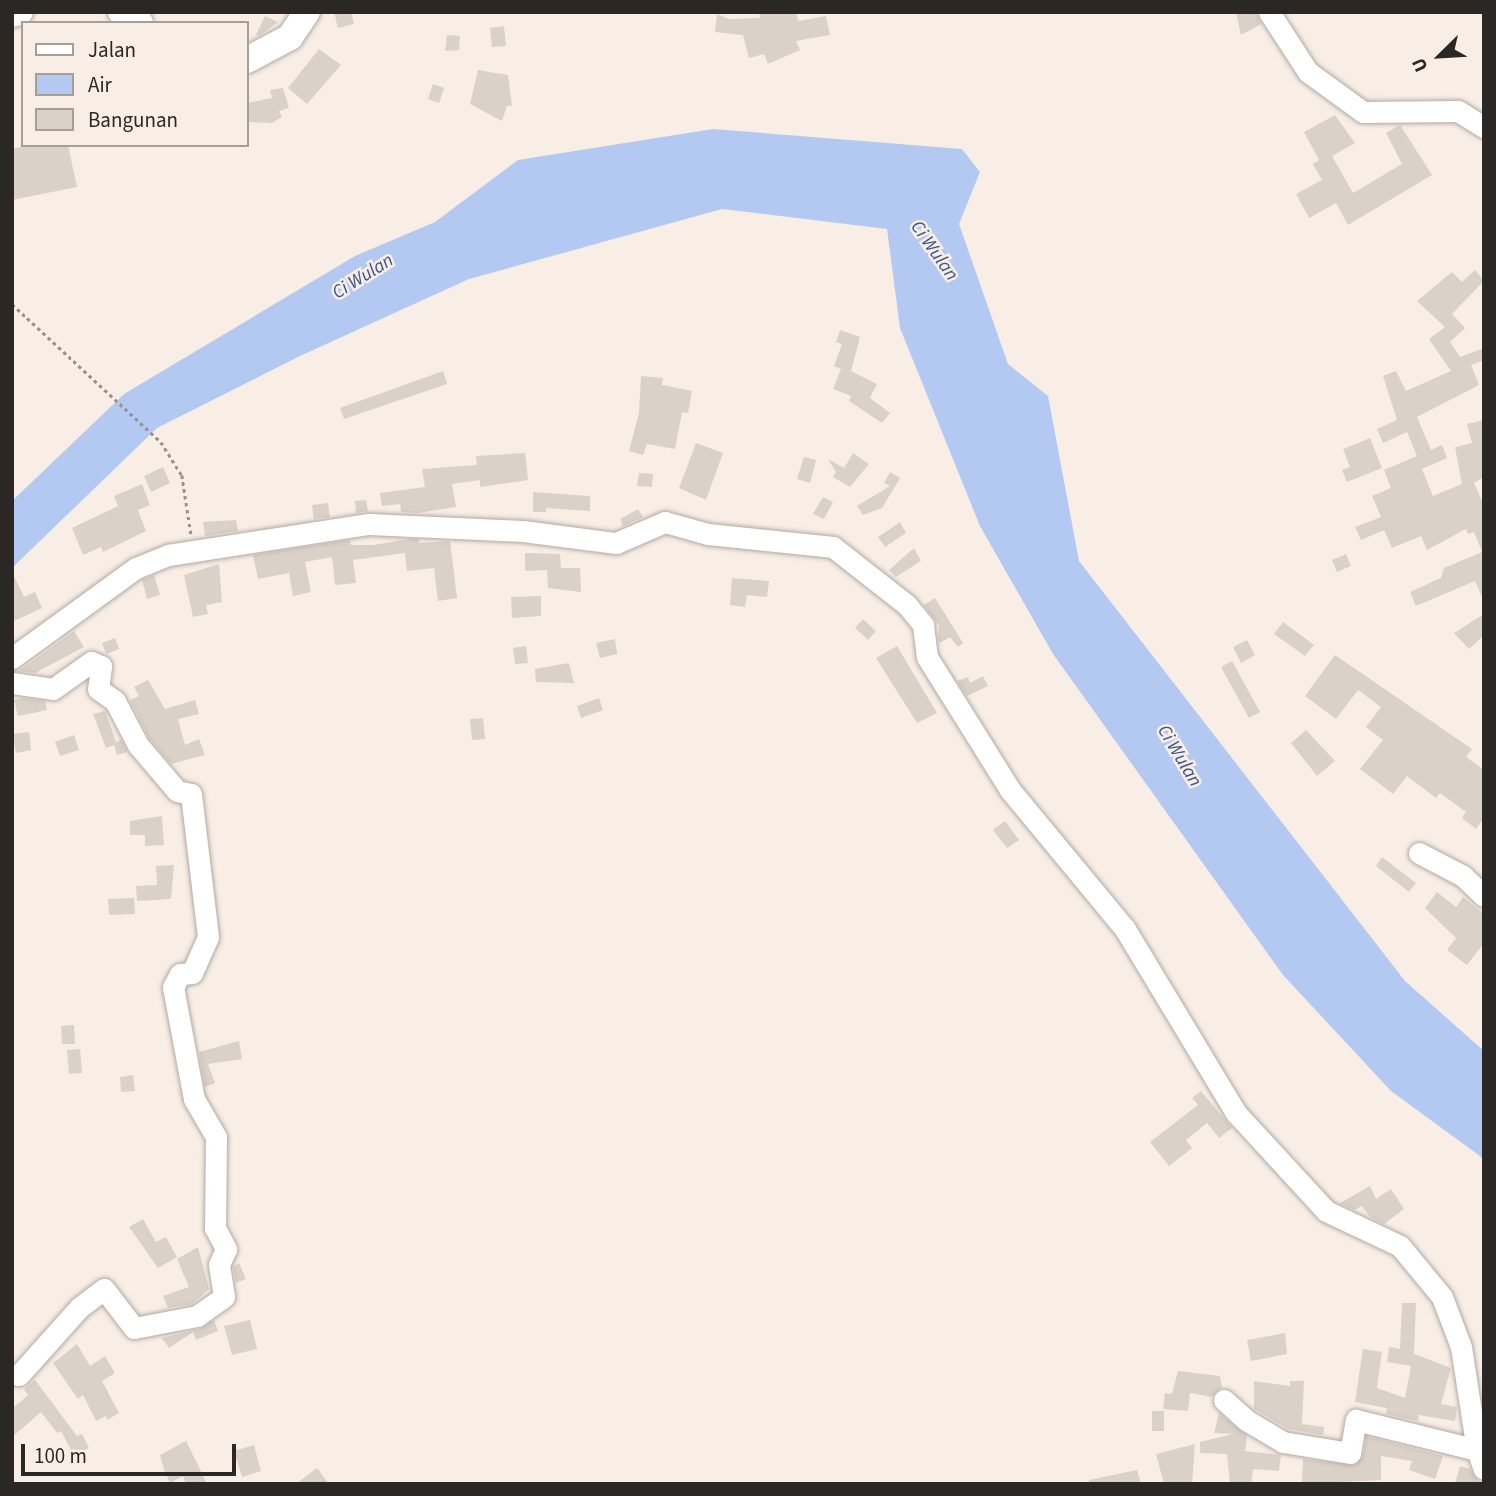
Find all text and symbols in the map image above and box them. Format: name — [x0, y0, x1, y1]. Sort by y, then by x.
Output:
legend — [21, 21, 248, 147]
north arrow — [1405, 21, 1475, 91]
text: Jalan — [88, 35, 136, 65]
text: U — [1405, 53, 1435, 76]
text: Air — [88, 70, 112, 100]
text: Bangunan — [88, 105, 178, 135]
water label: Ci Wulan — [905, 217, 963, 285]
water label: Ci Wulan — [328, 249, 398, 305]
water label: Ci Wulan — [1152, 721, 1206, 791]
scale bar — [24, 1430, 240, 1474]
text: 100 m — [34, 1441, 87, 1471]

